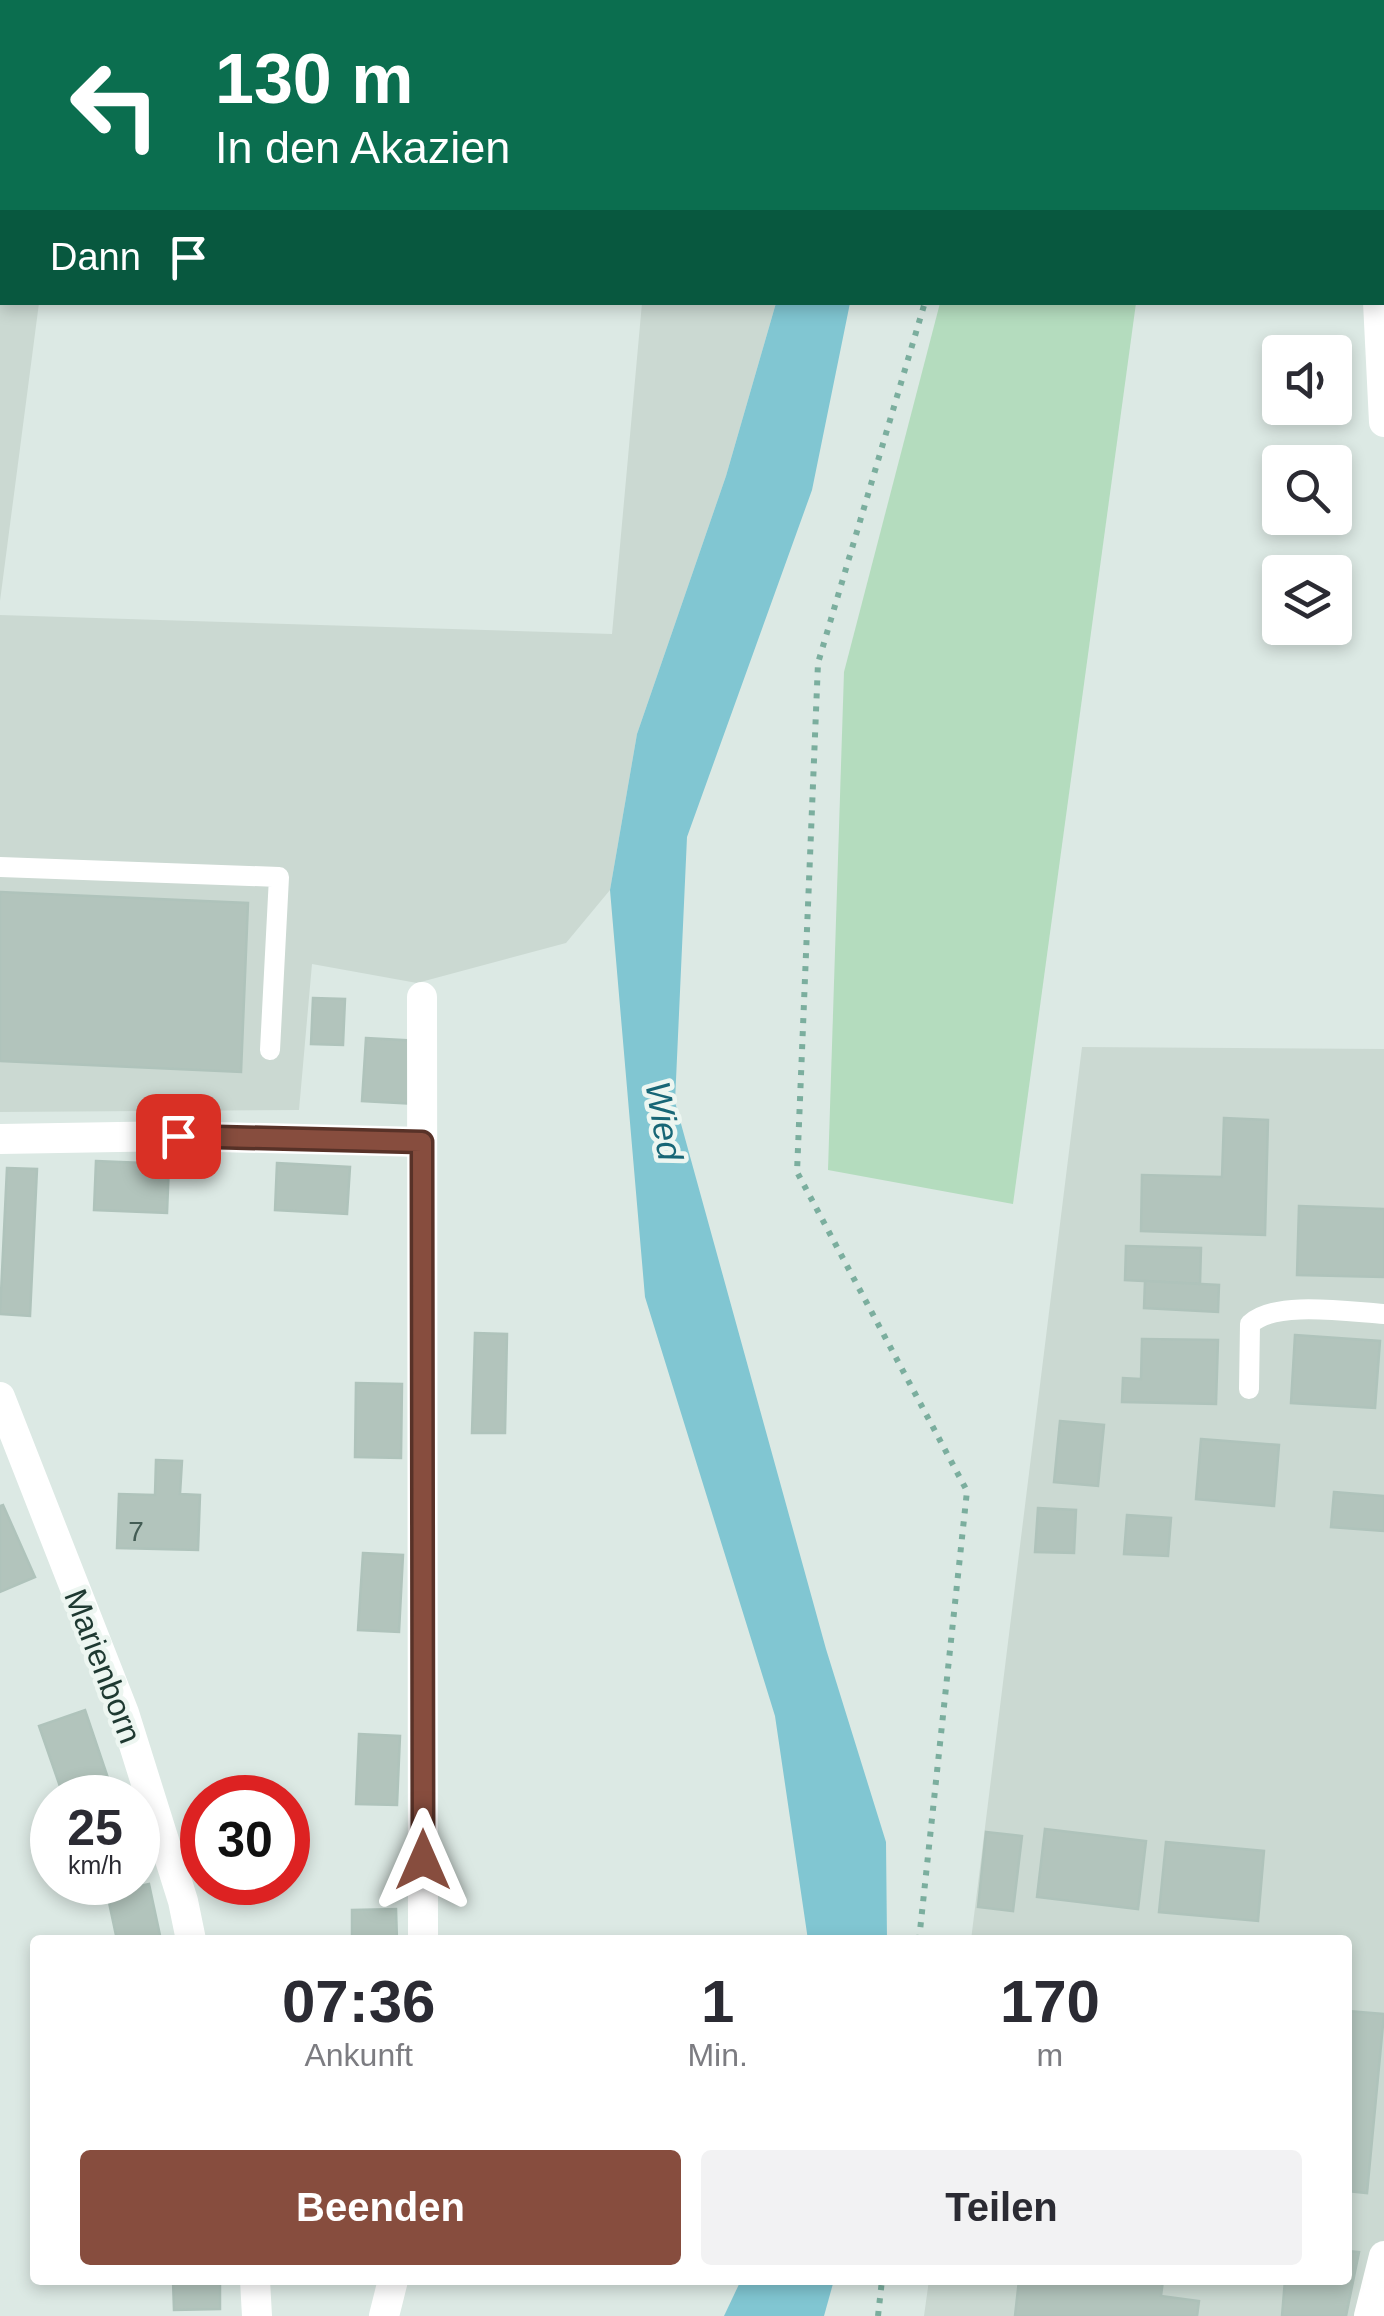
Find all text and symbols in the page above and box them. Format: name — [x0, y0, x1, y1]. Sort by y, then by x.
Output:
icon: left — [50, 40, 180, 170]
text: 130 m — [215, 40, 413, 118]
text: In den Akazien — [215, 122, 510, 173]
icon: arrive — [161, 230, 216, 285]
text: Dann — [50, 236, 141, 278]
map controls — [1262, 335, 1352, 645]
button: sound — [1262, 335, 1352, 425]
button: search — [1262, 445, 1352, 535]
button: layers — [1262, 555, 1352, 645]
water label: Wied — [638, 1078, 691, 1165]
pin — [136, 1094, 221, 1179]
icon: arrive — [151, 1109, 206, 1164]
house number: 7 — [128, 1516, 144, 1547]
street label: Marienborn — [57, 1584, 149, 1748]
speed limit sign: 30 — [180, 1775, 310, 1905]
text: 25 — [67, 1800, 123, 1856]
position arrow — [371, 1808, 475, 1912]
text: km/h — [68, 1851, 122, 1879]
text: 07:36 — [282, 1968, 435, 2035]
text: 1 — [701, 1968, 734, 2035]
text: 170 — [1000, 1968, 1100, 2035]
text: Ankunft — [304, 2037, 413, 2073]
text: Min. — [687, 2037, 748, 2073]
text: m — [1037, 2037, 1063, 2073]
button: Beenden — [80, 2150, 681, 2265]
button: Teilen — [701, 2150, 1302, 2265]

